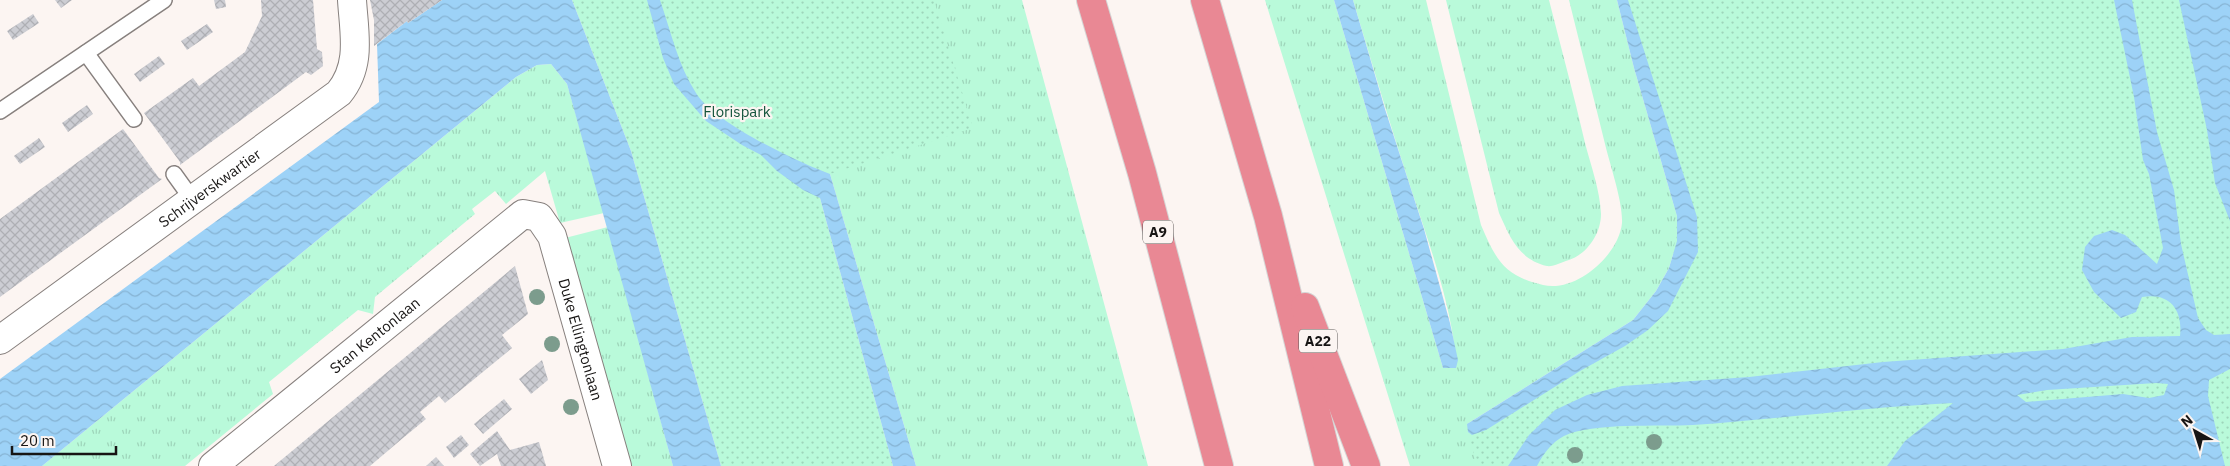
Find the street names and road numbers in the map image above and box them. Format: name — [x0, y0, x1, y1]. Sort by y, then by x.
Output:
street label: Schrijverskwartier — [154, 144, 265, 231]
road number: A9 — [1143, 220, 1173, 243]
street label: Duke Ellingtonlaan — [555, 276, 607, 402]
street label: Stan Kentonlaan — [325, 292, 423, 377]
road number: A22 — [1299, 330, 1337, 352]

